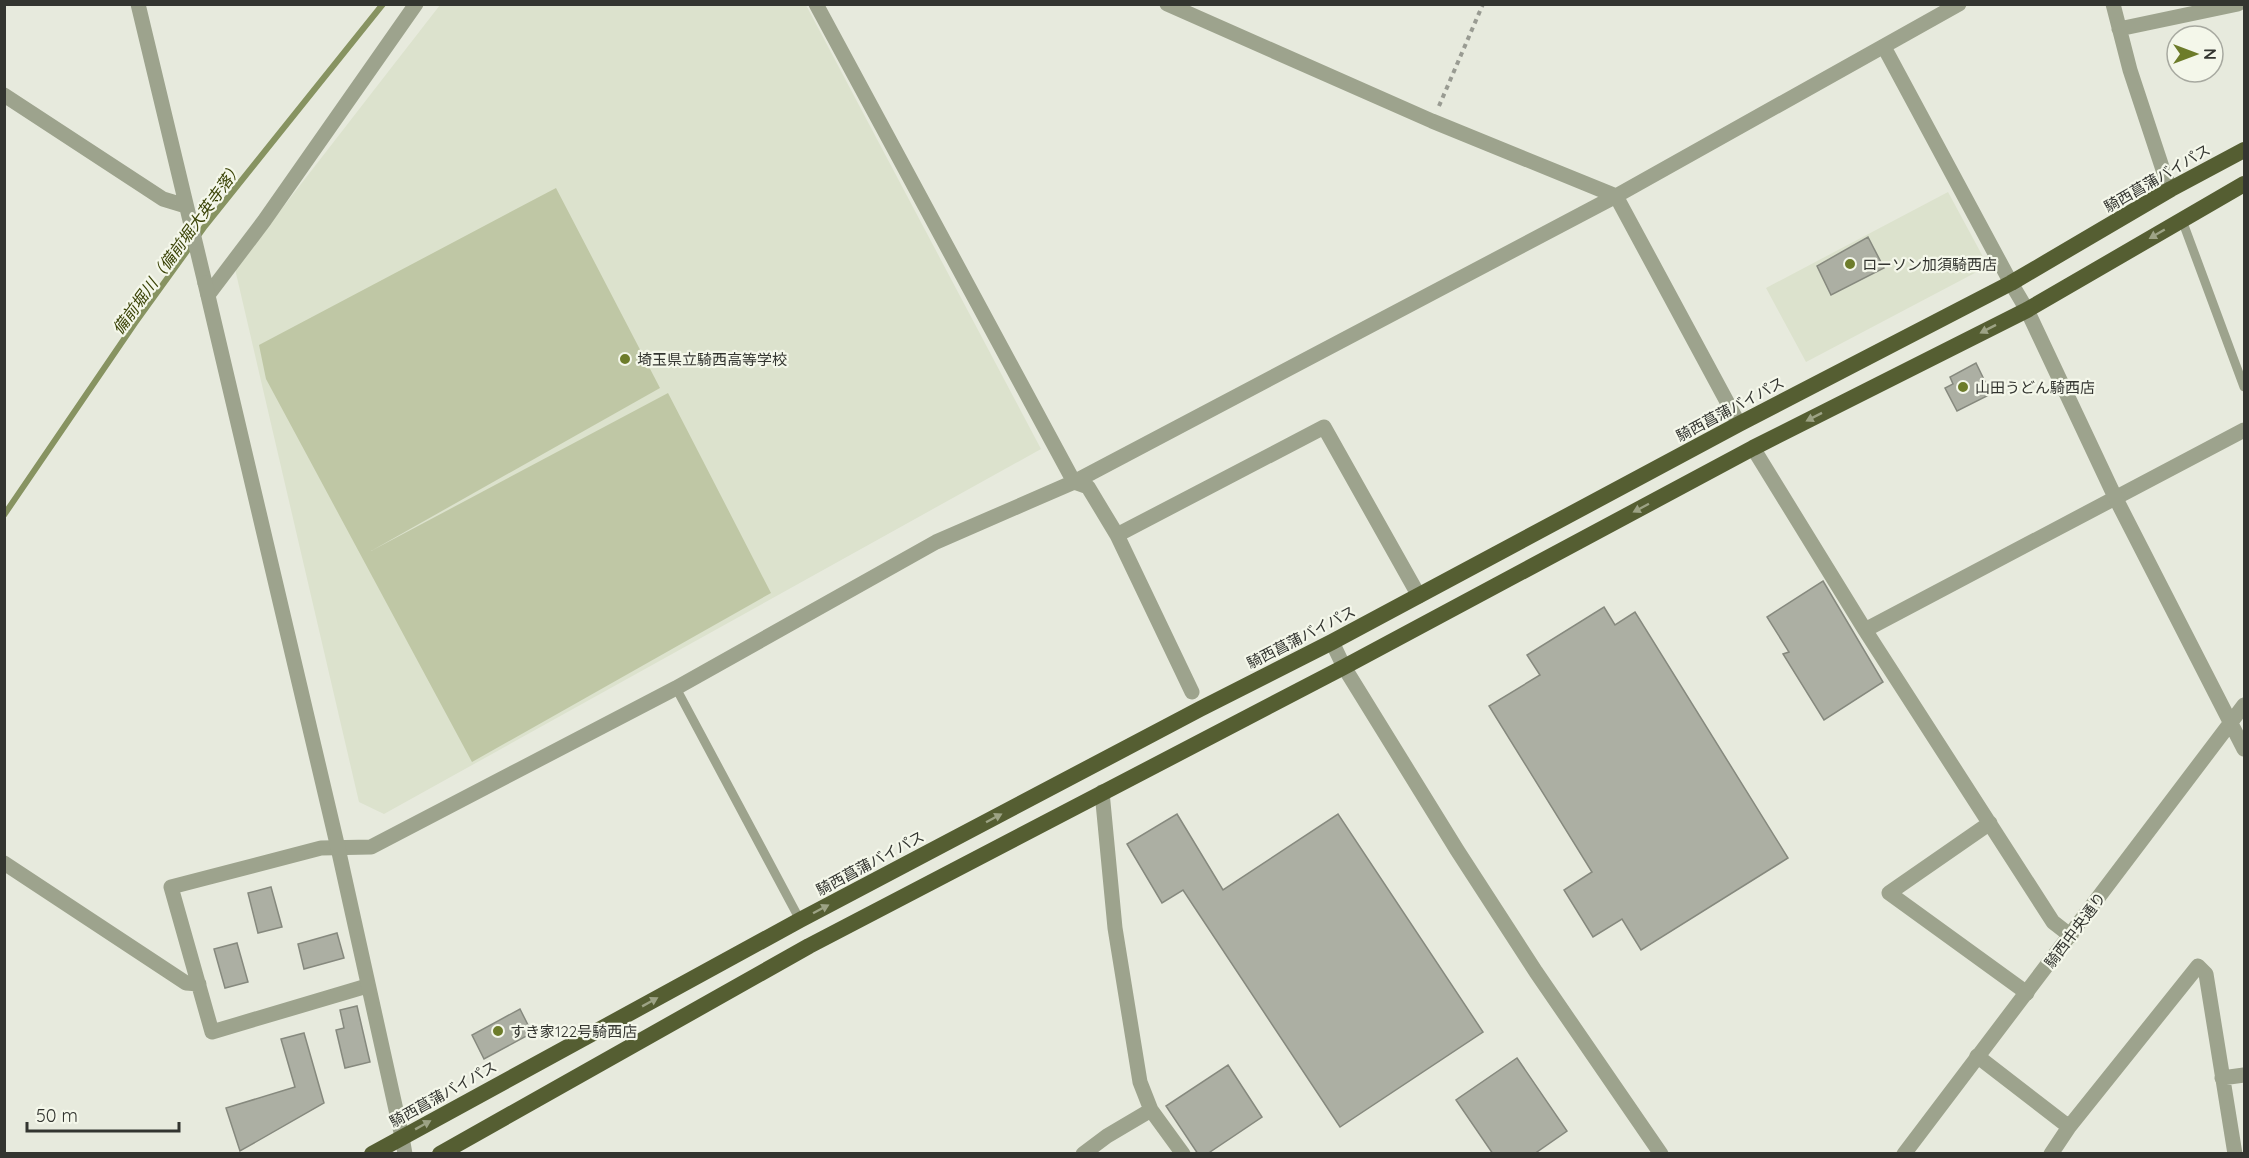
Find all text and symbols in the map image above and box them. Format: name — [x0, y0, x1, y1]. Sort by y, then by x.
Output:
north arrow — [2165, 24, 2225, 84]
text: N — [2200, 48, 2220, 60]
street label: 騎西菖蒲バイパス — [2100, 140, 2214, 216]
water label: 備前堀川（備前堀大英寺落） — [108, 158, 246, 338]
one-way arrow — [2149, 229, 2166, 239]
place label: ローソン加須騎西店 — [1862, 255, 1997, 274]
marker: ローソン加須騎西店 — [1843, 257, 1857, 271]
one-way arrow — [1979, 325, 1996, 334]
place label: 埼玉県立騎西高等学校 — [637, 350, 787, 369]
marker: 埼玉県立騎西高等学校 — [618, 352, 632, 366]
street label: 騎西菖蒲バイパス — [1673, 373, 1787, 445]
place label: 山田うどん騎西店 — [1975, 378, 2095, 397]
marker: 山田うどん騎西店 — [1956, 380, 1970, 394]
one-way arrow — [1805, 413, 1822, 422]
one-way arrow — [1632, 503, 1649, 513]
street label: 騎西菖蒲バイパス — [1243, 601, 1359, 673]
one-way arrow — [986, 813, 1003, 823]
street label: 騎西菖蒲バイパス — [813, 827, 927, 899]
street label: 騎西中央通り — [2040, 888, 2110, 972]
one-way arrow — [812, 904, 830, 914]
one-way arrow — [641, 997, 658, 1007]
place label: すき家122号騎西店 — [510, 1022, 637, 1041]
marker: すき家122号騎西店 — [491, 1024, 505, 1038]
street label: 騎西菖蒲バイパス — [386, 1057, 500, 1131]
scale bar — [27, 1095, 178, 1133]
text: 50 m — [36, 1104, 78, 1127]
one-way arrow — [415, 1120, 432, 1130]

